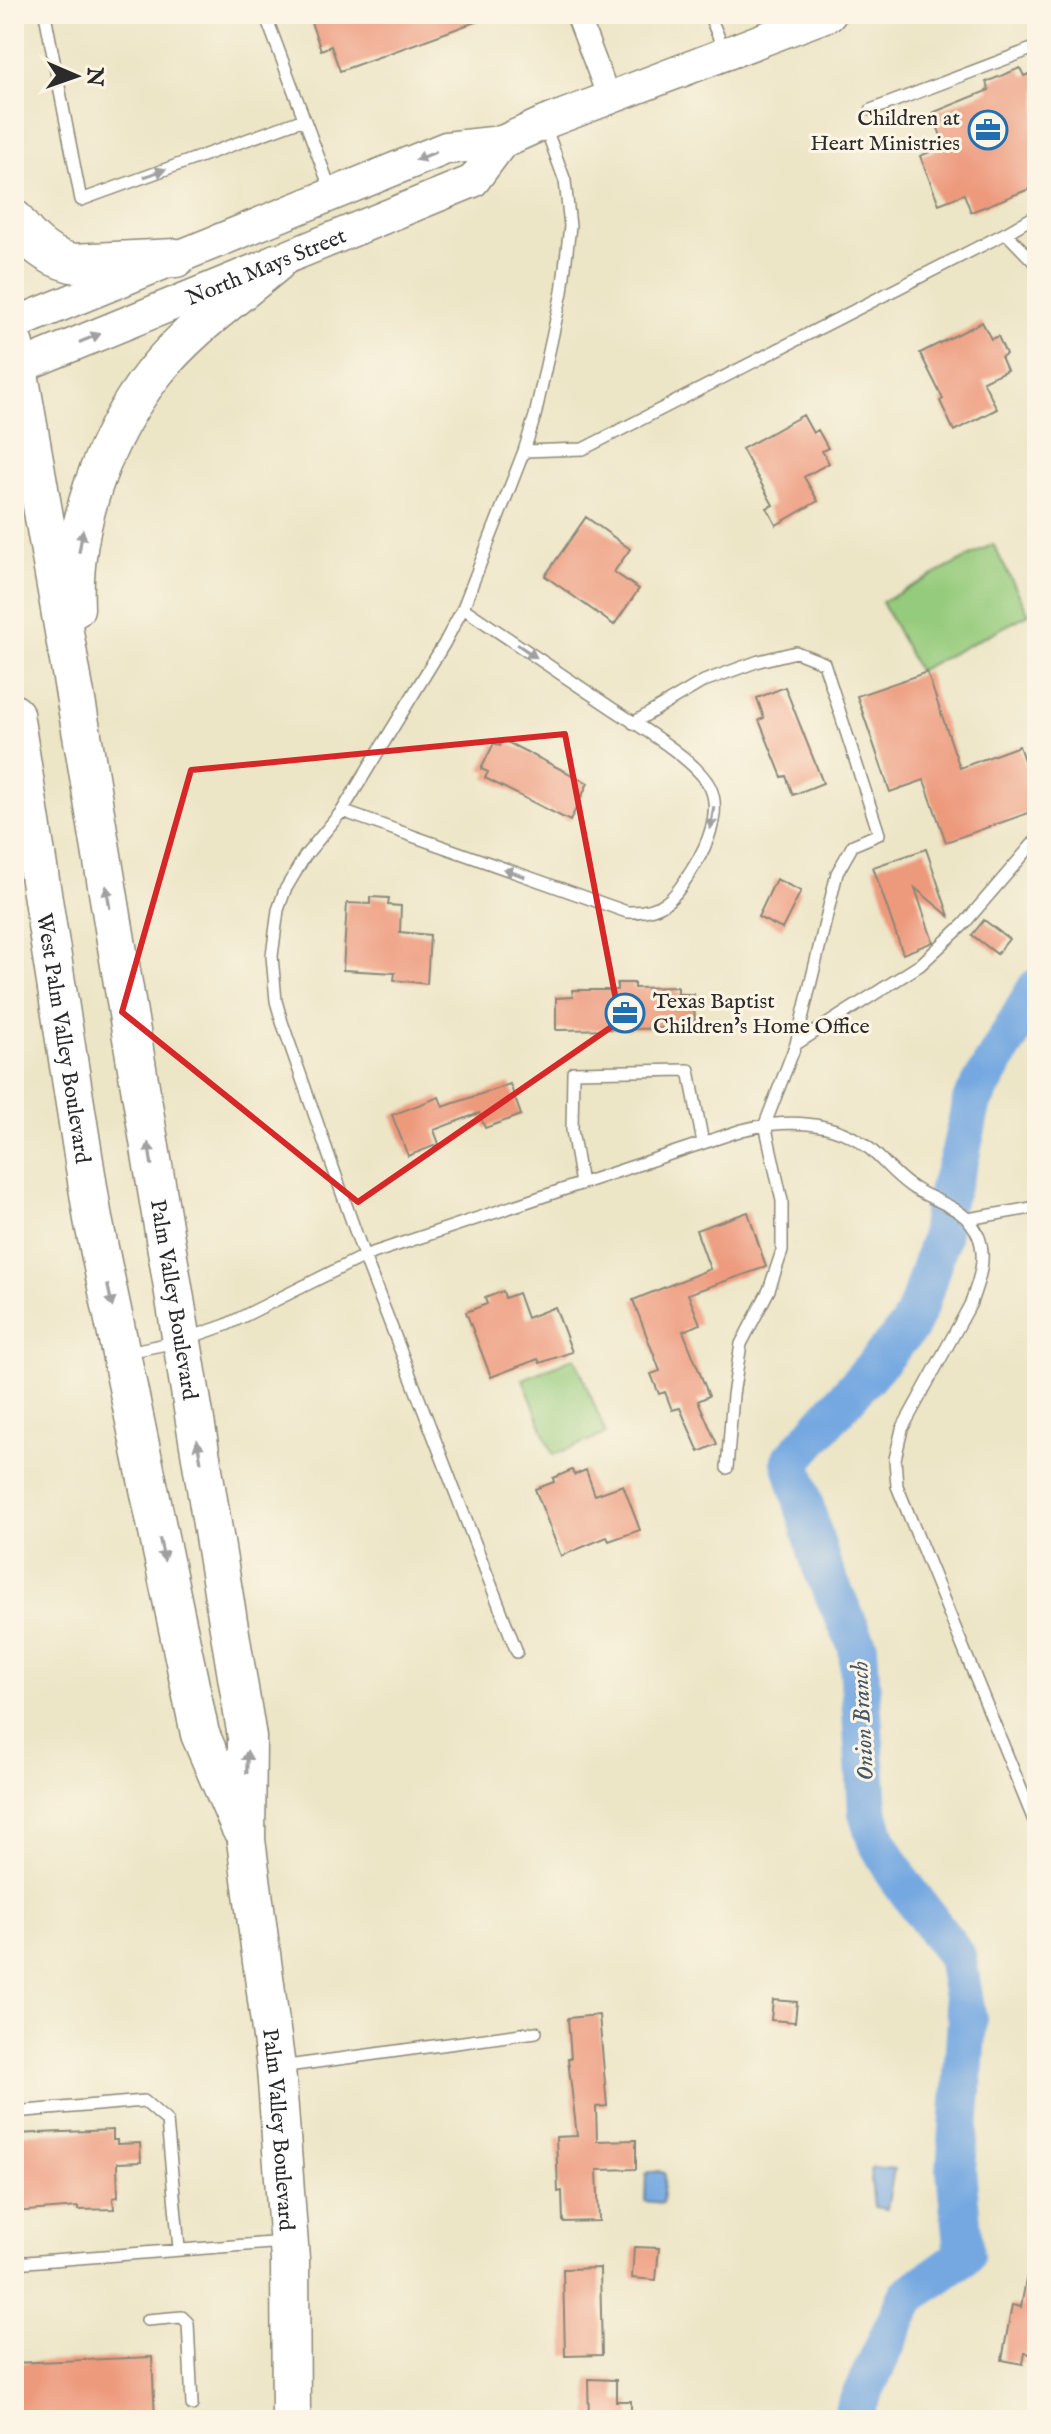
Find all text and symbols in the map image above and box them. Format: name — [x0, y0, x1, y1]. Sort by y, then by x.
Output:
north arrow — [36, 36, 116, 116]
text: N — [80, 66, 108, 87]
place label: Children at Heart Ministries — [810, 105, 960, 158]
office icon: Children at Heart Ministries — [967, 109, 1009, 151]
one-way arrow — [414, 150, 438, 163]
one-way arrow — [143, 167, 167, 179]
street label: North Mays Street — [182, 222, 351, 313]
one-way arrow — [78, 332, 102, 345]
one-way arrow — [75, 528, 87, 553]
one-way arrow — [517, 643, 538, 658]
one-way arrow — [705, 805, 718, 830]
one-way arrow — [502, 866, 526, 879]
one-way arrow — [102, 884, 114, 909]
street label: West Palm Valley Boulevard — [29, 911, 96, 1166]
place label: Texas Baptist Children's Home Office — [653, 988, 870, 1041]
office icon: Texas Baptist Children's Home Office — [604, 992, 646, 1034]
one-way arrow — [143, 1141, 156, 1166]
street label: Palm Valley Boulevard — [143, 1197, 203, 1403]
one-way arrow — [104, 1283, 116, 1308]
one-way arrow — [192, 1438, 204, 1463]
one-way arrow — [156, 1538, 169, 1563]
water label: Onion Branch — [845, 1660, 882, 1781]
one-way arrow — [240, 1749, 253, 1775]
street label: Palm Valley Boulevard — [255, 2027, 300, 2232]

